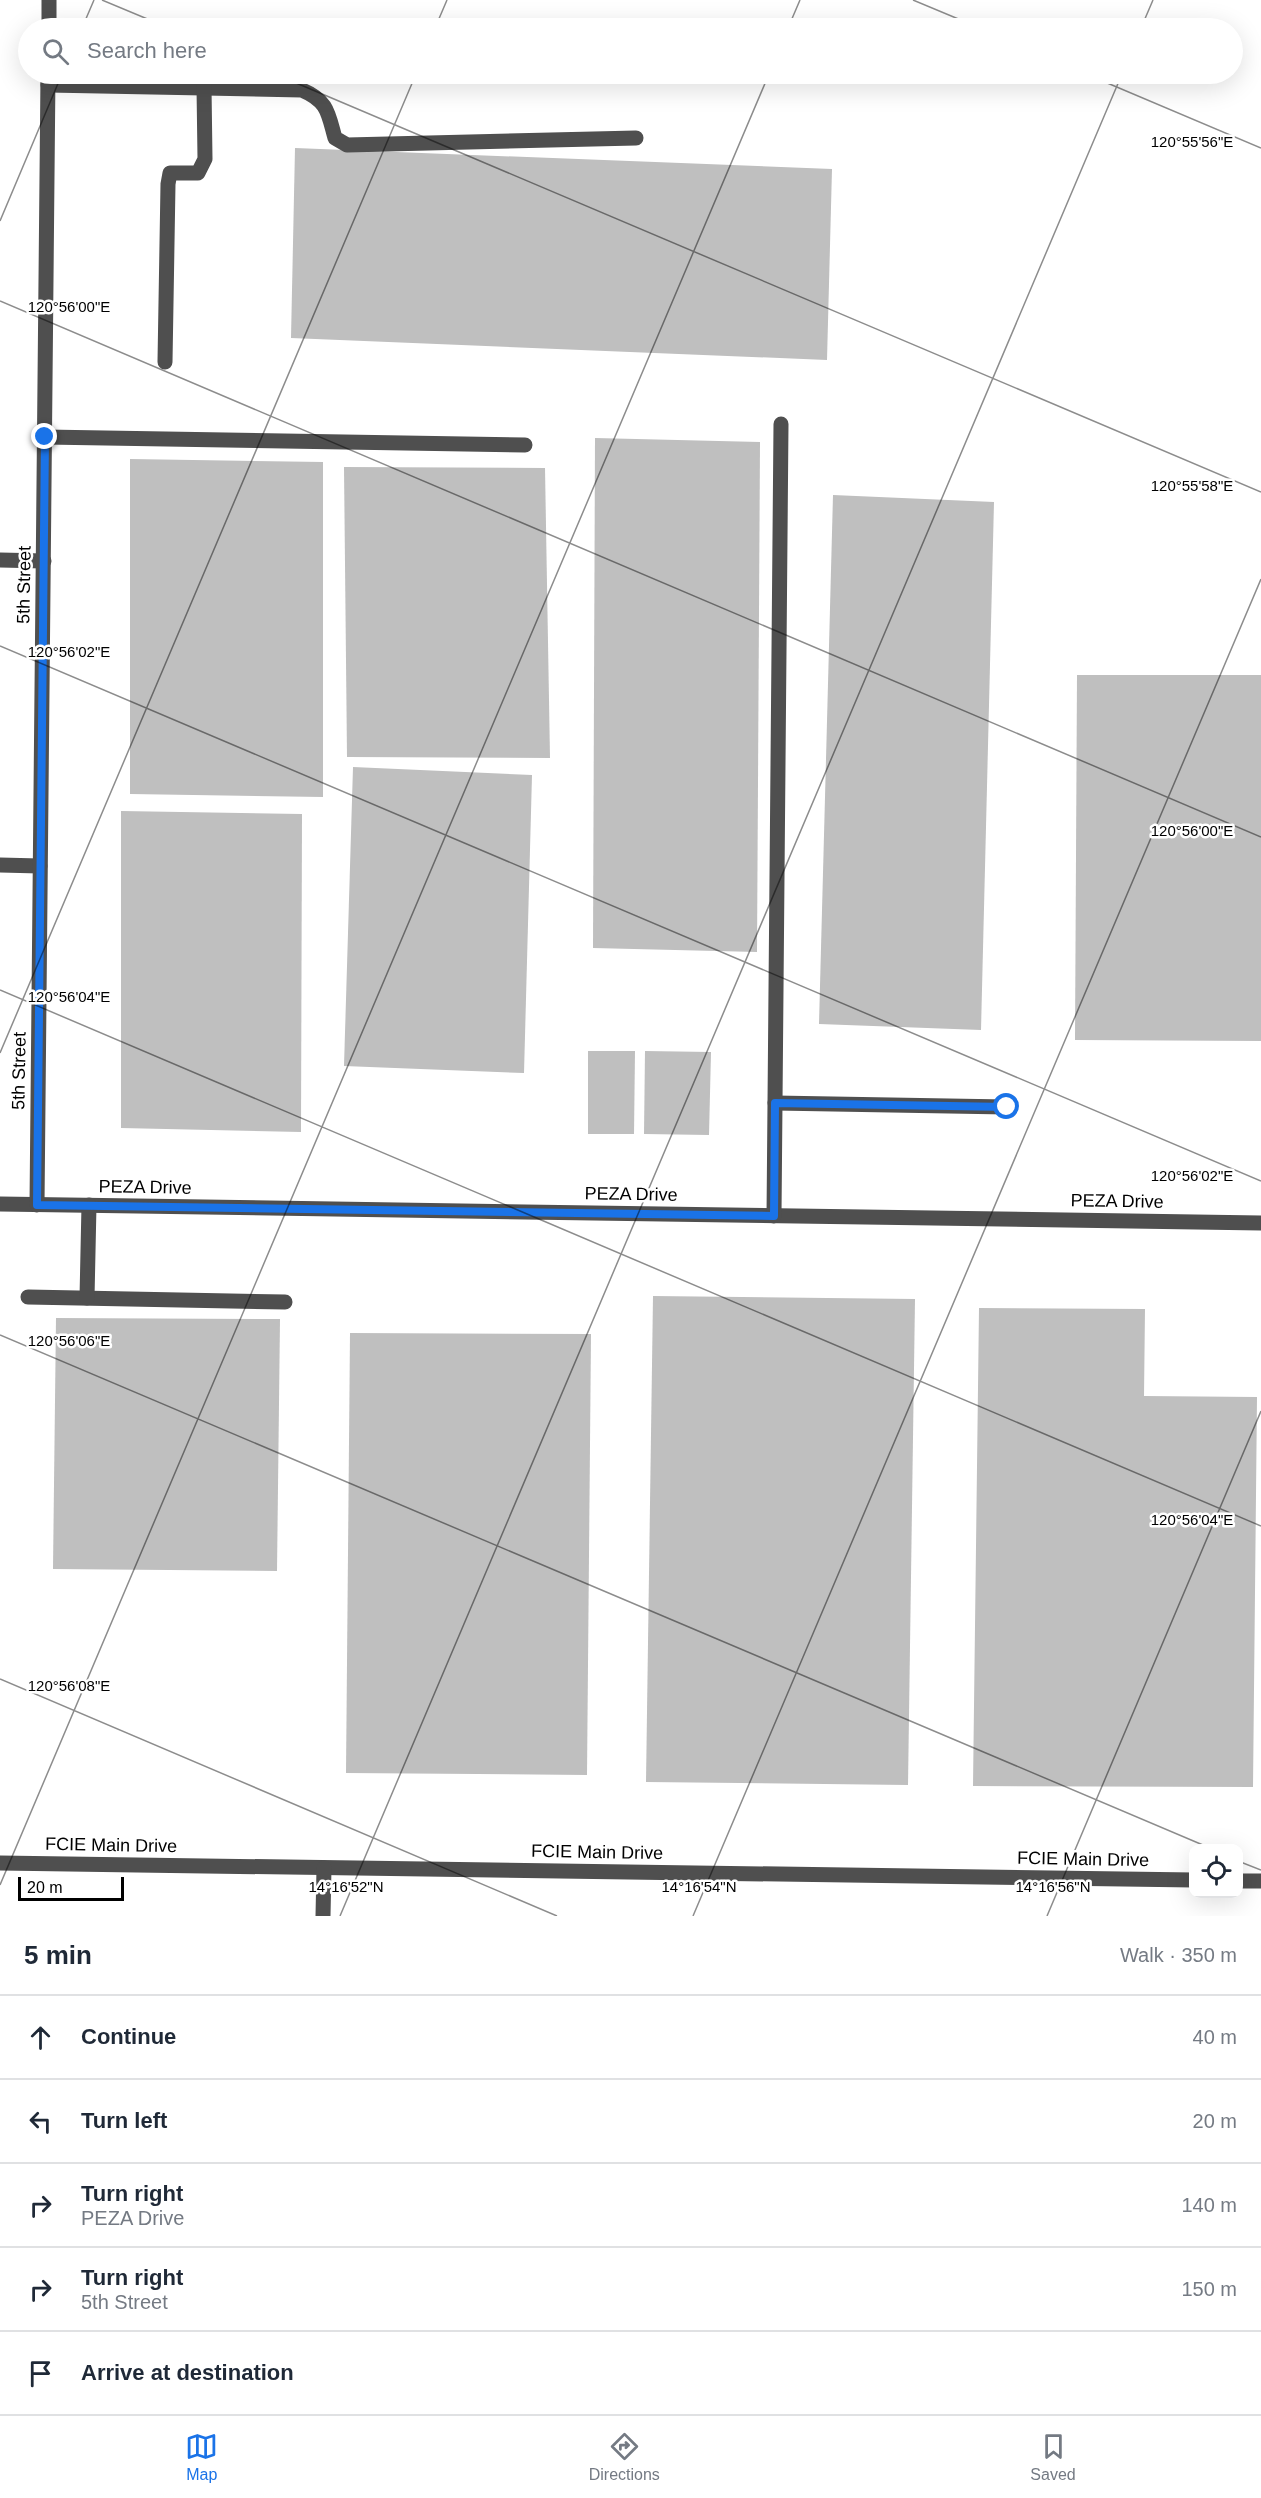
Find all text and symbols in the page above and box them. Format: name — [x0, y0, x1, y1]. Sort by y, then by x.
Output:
search box — [18, 18, 1243, 84]
icon: search — [39, 35, 72, 68]
text: Search here — [87, 38, 207, 63]
text: 120°55'56"E — [1151, 133, 1233, 150]
text: 120°56'00"E — [28, 298, 110, 315]
route end — [31, 423, 57, 449]
text: 120°55'58"E — [1151, 477, 1233, 494]
street label: 5th Street — [13, 546, 35, 624]
text: 120°56'02"E — [28, 643, 110, 660]
text: 120°56'00"E — [1151, 822, 1233, 839]
text: 120°56'04"E — [28, 988, 110, 1005]
street label: 5th Street — [8, 1032, 30, 1110]
route start — [993, 1093, 1019, 1119]
text: 120°56'02"E — [1151, 1167, 1233, 1184]
street label: PEZA Drive — [98, 1176, 192, 1198]
street label: PEZA Drive — [584, 1183, 678, 1205]
street label: PEZA Drive — [1070, 1190, 1164, 1212]
text: 120°56'06"E — [28, 1332, 110, 1349]
text: 120°56'04"E — [1151, 1511, 1233, 1528]
text: 120°56'08"E — [28, 1677, 110, 1694]
street label: FCIE Main Drive — [45, 1834, 177, 1856]
street label: FCIE Main Drive — [531, 1841, 663, 1863]
map controls — [1189, 1844, 1243, 1898]
button: locate — [1189, 1844, 1243, 1898]
street label: FCIE Main Drive — [1017, 1848, 1149, 1870]
scale bar — [18, 1874, 124, 1902]
text: 14°16'52"N — [308, 1878, 384, 1895]
text: 14°16'54"N — [661, 1878, 737, 1895]
text: 14°16'56"N — [1015, 1878, 1091, 1895]
text: 20 m — [27, 1879, 63, 1896]
text: 5 min — [24, 1940, 92, 1970]
text: Walk · 350 m — [1120, 1944, 1237, 1966]
icon: ahead — [24, 2021, 57, 2054]
text: Continue — [81, 2024, 176, 2049]
text: 40 m — [1193, 2026, 1237, 2048]
icon: left — [24, 2105, 57, 2138]
text: Turn left — [81, 2108, 167, 2133]
text: 20 m — [1193, 2110, 1237, 2132]
text: Turn right — [81, 2181, 183, 2206]
icon: right — [24, 2189, 57, 2222]
text: 140 m — [1181, 2194, 1237, 2216]
text: PEZA Drive — [81, 2207, 184, 2229]
text: Turn right — [81, 2265, 183, 2290]
icon: right — [24, 2273, 57, 2306]
text: 150 m — [1181, 2278, 1237, 2300]
text: 5th Street — [81, 2291, 168, 2313]
icon: arrive — [24, 2357, 57, 2390]
text: Arrive at destination — [81, 2360, 294, 2385]
tab: Map — [185, 2430, 218, 2484]
tab: Directions — [589, 2430, 660, 2484]
tab: Saved — [1030, 2430, 1076, 2484]

